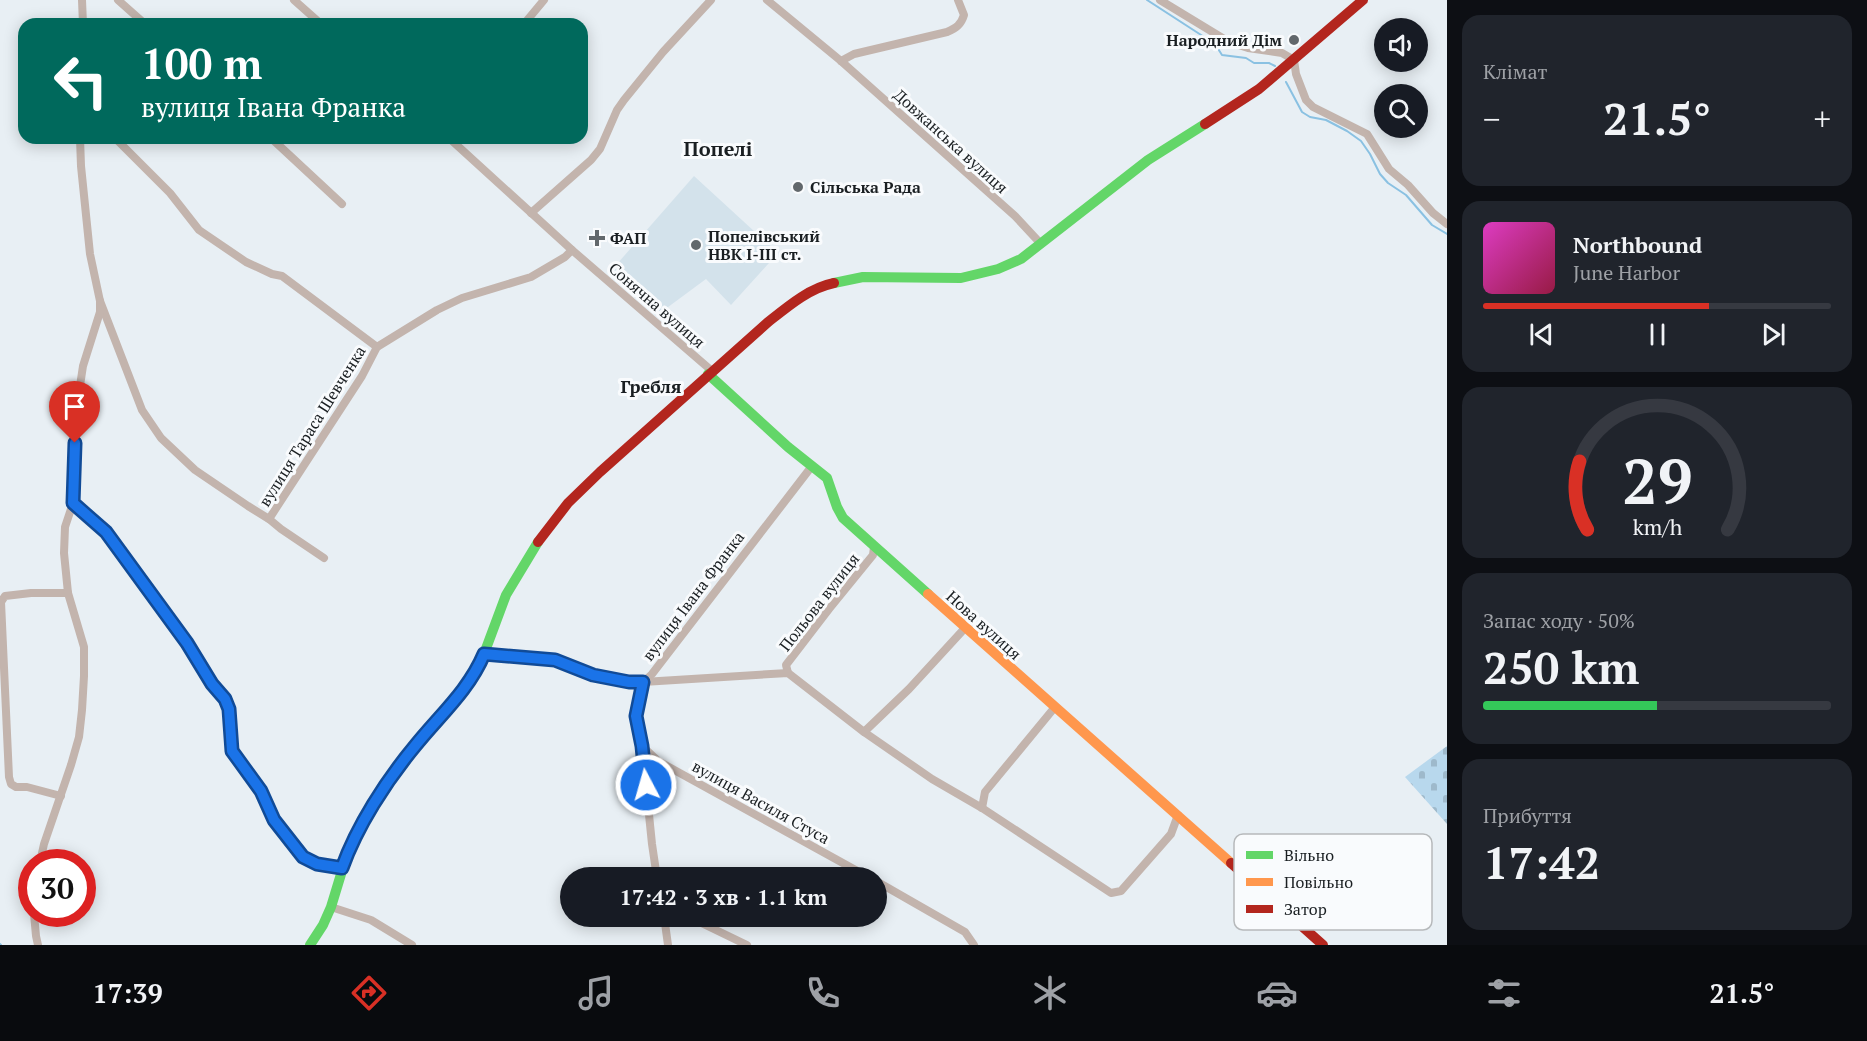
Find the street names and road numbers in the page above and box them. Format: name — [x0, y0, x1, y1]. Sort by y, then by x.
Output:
street label: Довжанська вулиця — [889, 84, 1013, 198]
street label: Сонячна вулиця — [604, 257, 710, 353]
street label: вулиця Тараса Шевченка — [253, 341, 371, 511]
street label: вулиця Івана Франка — [637, 527, 749, 665]
street label: Польова вулиця — [774, 548, 864, 656]
street label: Нова вулиця — [942, 585, 1026, 665]
street label: вулиця Василя Стуса — [688, 755, 834, 849]

